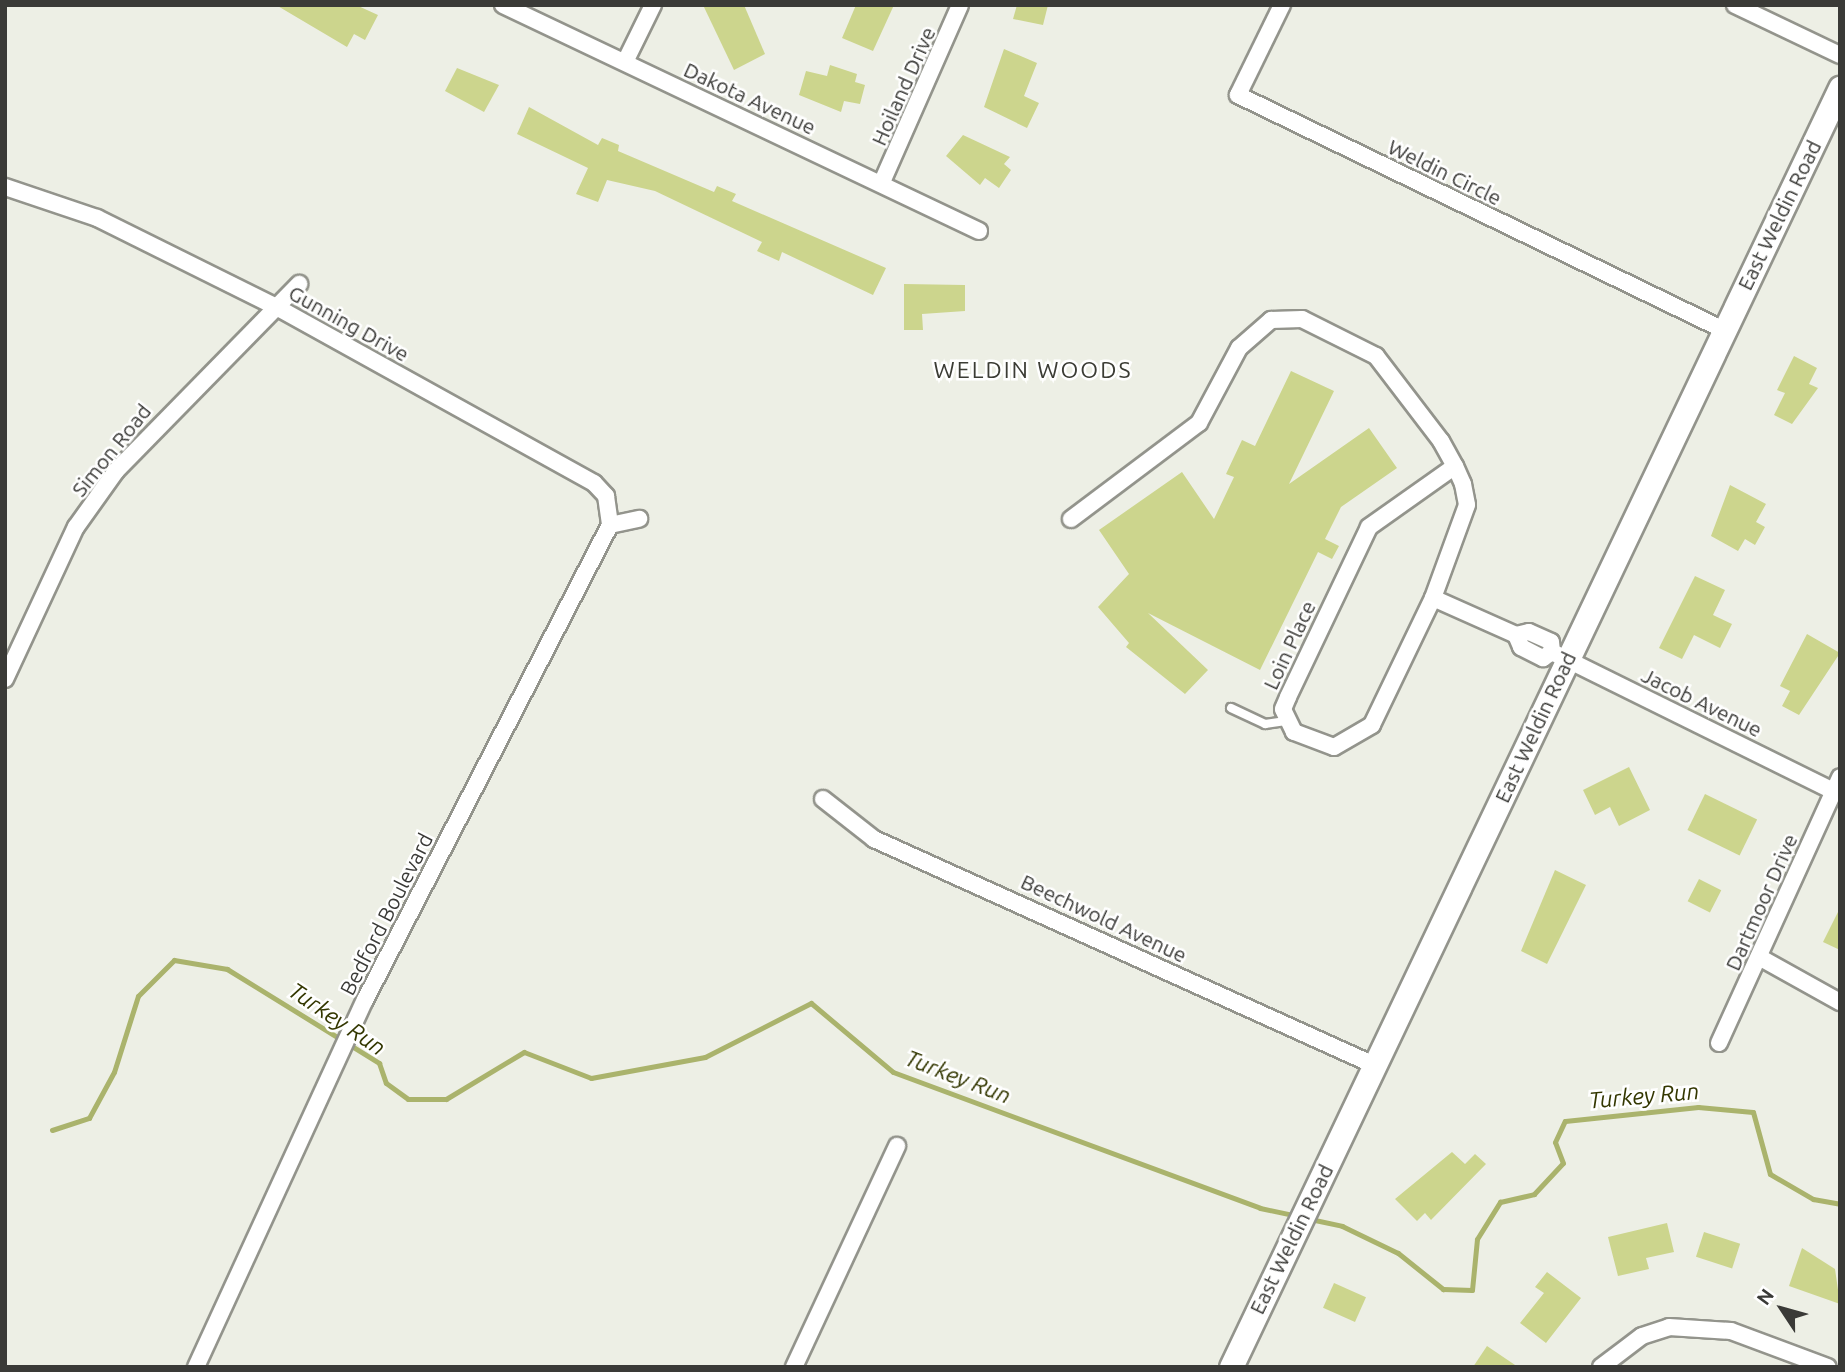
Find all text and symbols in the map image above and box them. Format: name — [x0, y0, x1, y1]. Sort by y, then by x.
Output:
street label: Hoiland Drive — [866, 23, 940, 149]
street label: Dakota Avenue — [680, 56, 820, 140]
street label: Weldin Circle — [1384, 134, 1506, 210]
street label: East Weldin Road — [1732, 136, 1826, 294]
street label: Gunning Drive — [285, 280, 413, 366]
district label: WELDIN WOODS — [935, 356, 1131, 384]
street label: Simon Road — [66, 399, 156, 501]
street label: Loin Place — [1257, 597, 1321, 693]
street label: East Weldin Road — [1489, 648, 1581, 806]
street label: Jacob Avenue — [1638, 662, 1766, 742]
street label: Bedford Boulevard — [334, 829, 438, 999]
street label: Dartmoor Drive — [1720, 830, 1802, 974]
street label: Beechwold Avenue — [1017, 869, 1191, 967]
water label: Turkey Run — [283, 977, 391, 1061]
water label: Turkey Run — [901, 1044, 1015, 1110]
water label: Turkey Run — [1588, 1077, 1700, 1115]
street label: East Weldin Road — [1244, 1160, 1338, 1318]
north arrow — [1747, 1274, 1817, 1344]
text: N — [1752, 1284, 1778, 1309]

